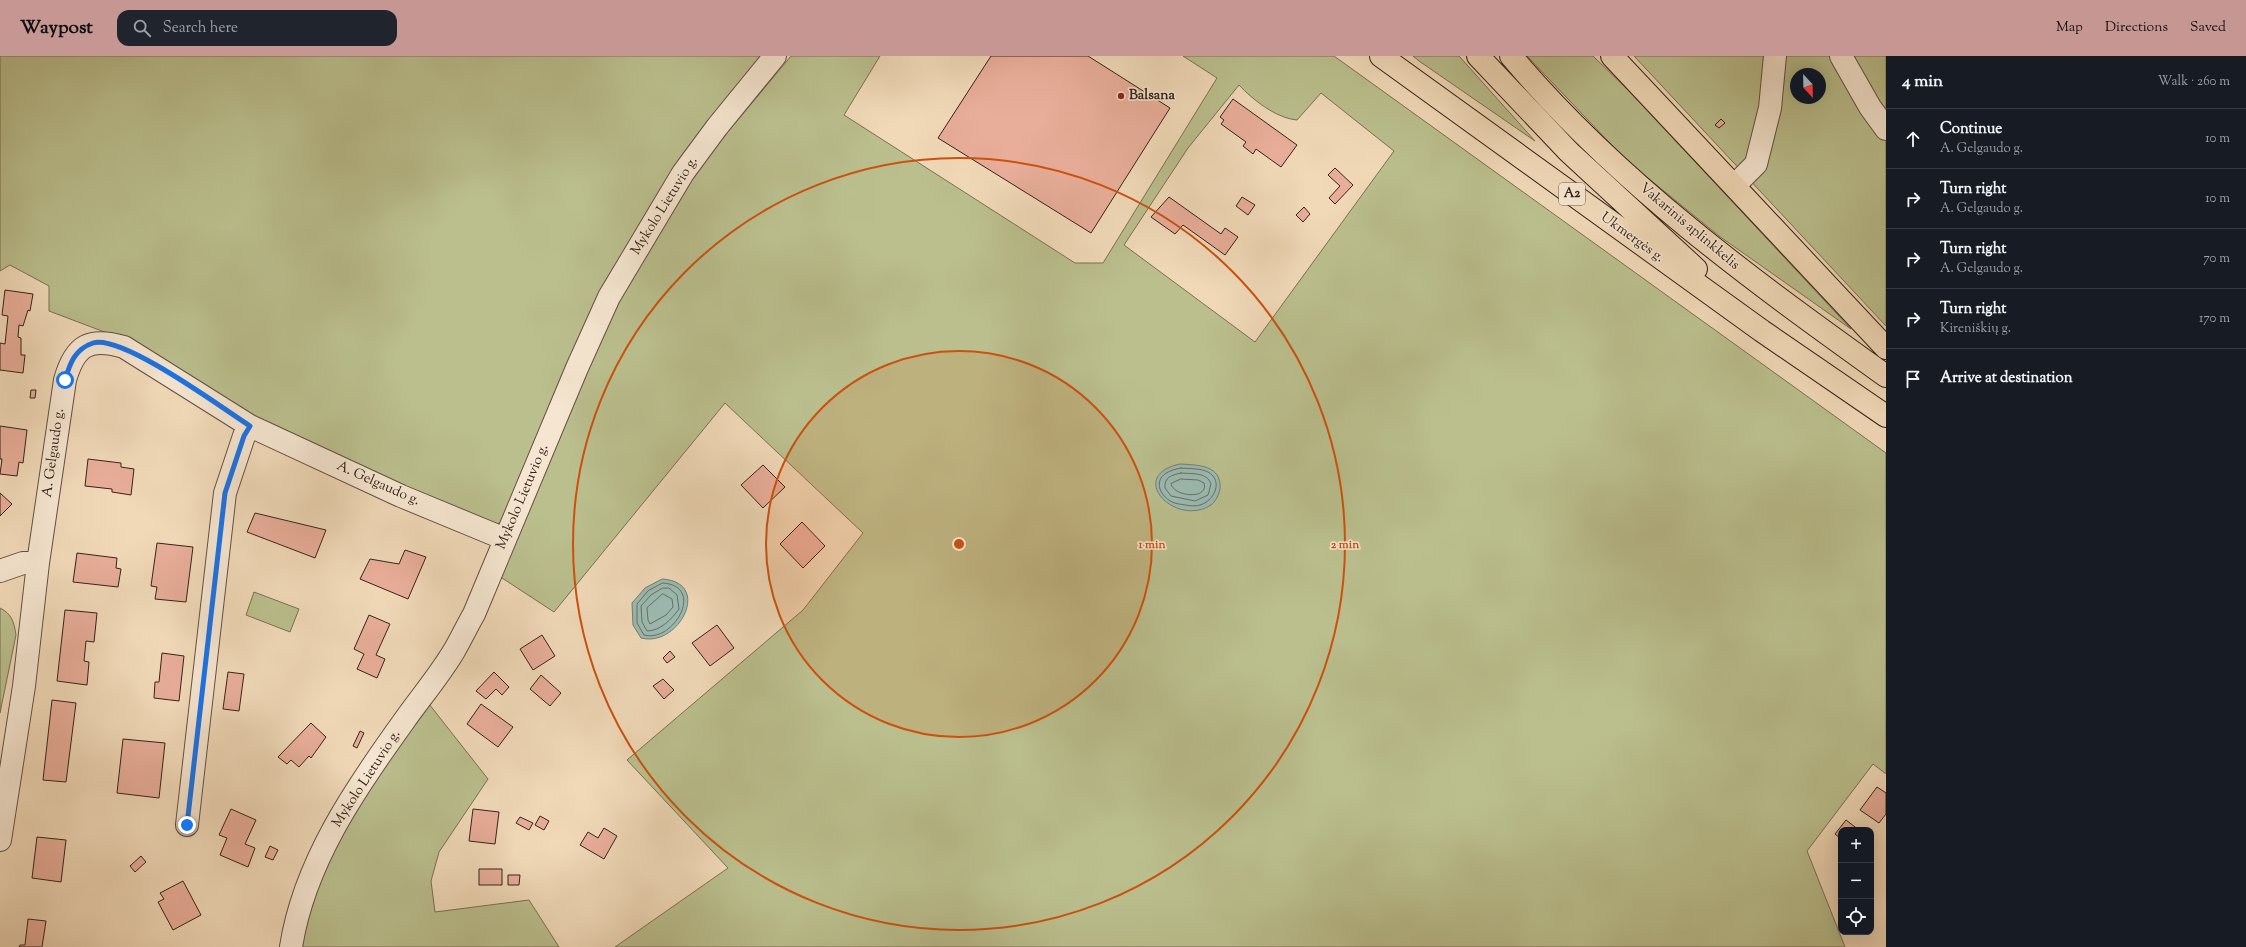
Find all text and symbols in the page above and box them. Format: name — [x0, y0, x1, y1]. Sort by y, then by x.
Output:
search box — [117, 10, 397, 46]
text: Waypost — [20, 15, 93, 42]
icon: search — [131, 17, 153, 39]
text: Search here — [163, 18, 238, 39]
text: Map — [2056, 18, 2083, 38]
text: Directions — [2105, 18, 2168, 38]
text: Saved — [2190, 18, 2226, 38]
north arrow — [1790, 68, 1826, 104]
text: 4 min — [1902, 70, 1943, 94]
text: Walk · 260 m — [2158, 73, 2230, 91]
place label: Balsana — [1129, 86, 1175, 106]
marker: Balsana — [1116, 91, 1126, 101]
text: Continue — [1940, 119, 2002, 140]
icon: ahead — [1902, 128, 1924, 150]
text: 10 m — [2205, 130, 2230, 148]
text: A. Gelgaudo g. — [1940, 140, 2023, 158]
street label: Mykolo Lietuvio g. — [627, 153, 703, 259]
street label: Vakarinis aplinkkelis — [1634, 179, 1744, 275]
text: Turn right — [1940, 179, 2006, 200]
road number: A2 — [1559, 183, 1585, 205]
icon: right — [1902, 188, 1924, 210]
text: 10 m — [2205, 190, 2230, 208]
text: A. Gelgaudo g. — [1940, 200, 2023, 218]
street label: Ukmergės g. — [1596, 208, 1668, 268]
text: Turn right — [1940, 239, 2006, 260]
icon: right — [1902, 248, 1924, 270]
text: 70 m — [2203, 250, 2230, 268]
text: A. Gelgaudo g. — [1940, 260, 2023, 278]
text: Turn right — [1940, 299, 2006, 320]
icon: right — [1902, 308, 1924, 330]
text: 170 m — [2199, 310, 2230, 328]
text: Kireniškių g. — [1940, 320, 2011, 338]
icon: arrive — [1902, 368, 1924, 390]
text: Arrive at destination — [1940, 368, 2073, 389]
route start — [56, 371, 74, 389]
street label: A. Gelgaudo g. — [38, 407, 70, 499]
street label: Mykolo Lietuvio g. — [492, 441, 554, 553]
street label: A. Gelgaudo g. — [333, 457, 423, 511]
text: 1 min — [1137, 536, 1166, 554]
text: 2 min — [1331, 536, 1360, 554]
centre of rings — [952, 537, 966, 551]
street label: Mykolo Lietuvio g. — [328, 726, 406, 832]
route end — [178, 816, 196, 834]
map controls — [1838, 827, 1874, 935]
button: + — [1838, 827, 1874, 863]
button: − — [1838, 863, 1874, 899]
button: locate — [1838, 899, 1874, 935]

